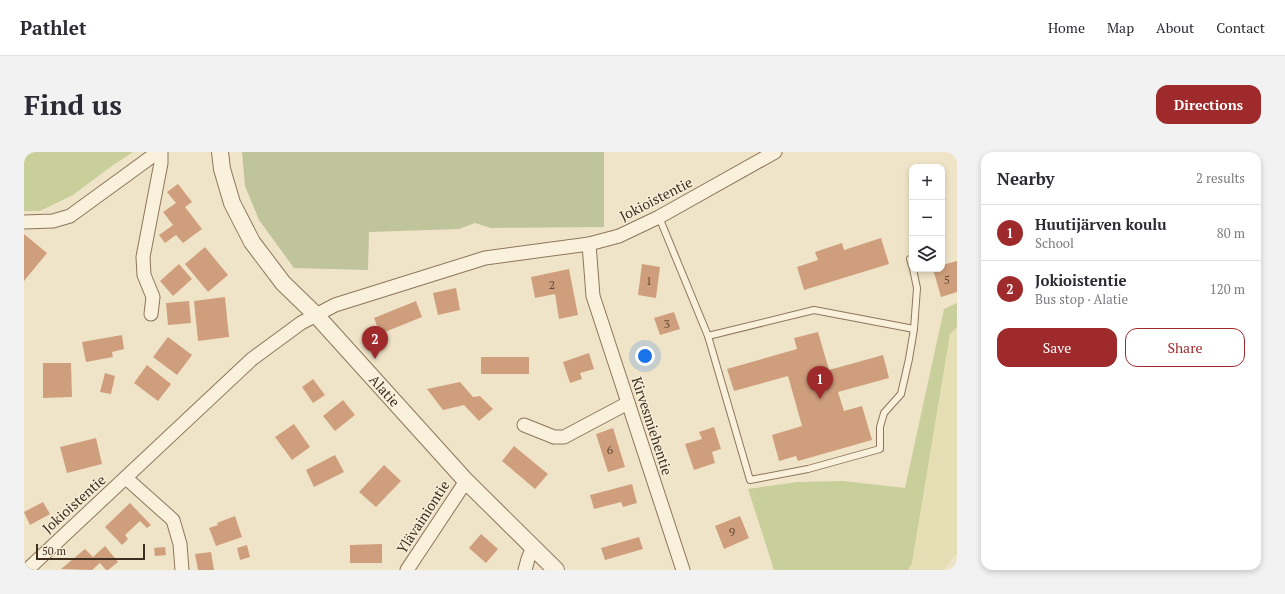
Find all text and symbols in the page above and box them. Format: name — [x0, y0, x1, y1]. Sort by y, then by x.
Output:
text: Pathlet — [20, 15, 86, 40]
text: Home — [1048, 18, 1085, 37]
text: Map — [1107, 18, 1134, 37]
text: About — [1156, 18, 1194, 37]
text: Contact — [1216, 18, 1265, 37]
button: Directions — [1156, 85, 1261, 124]
text: Find us — [24, 86, 122, 123]
map controls — [909, 164, 945, 272]
button: + — [909, 164, 945, 200]
text: Nearby — [997, 167, 1055, 190]
text: 2 results — [1196, 169, 1245, 187]
street label: Jokioistentie — [616, 172, 695, 225]
button: − — [909, 200, 945, 236]
text: Huutijärven koulu — [1035, 214, 1167, 234]
text: 1 — [1006, 224, 1014, 242]
text: 80 m — [1217, 224, 1245, 242]
text: School — [1035, 234, 1074, 252]
button: layers — [909, 236, 945, 272]
text: Jokioistentie — [1035, 270, 1127, 290]
house number: 5 — [944, 272, 950, 287]
house number: 1 — [646, 273, 652, 288]
house number: 2 — [549, 277, 555, 292]
text: 2 — [1006, 280, 1014, 298]
text: 120 m — [1210, 280, 1245, 298]
text: Bus stop · Alatie — [1035, 290, 1128, 308]
house number: 3 — [664, 316, 670, 331]
pin: 2 — [362, 326, 388, 359]
button: Save — [997, 328, 1117, 367]
button: Share — [1125, 328, 1245, 367]
your location — [635, 346, 655, 366]
pin: 1 — [807, 366, 833, 399]
street label: Alatie — [365, 370, 404, 411]
street label: Kirvesmiehentie — [628, 374, 677, 477]
house number: 6 — [607, 442, 614, 457]
street label: Jokioistentie — [38, 470, 109, 537]
street label: Ylävainiontie — [392, 476, 453, 557]
house number: 9 — [729, 524, 735, 539]
scale bar — [36, 542, 145, 561]
text: 50 m — [42, 544, 66, 558]

